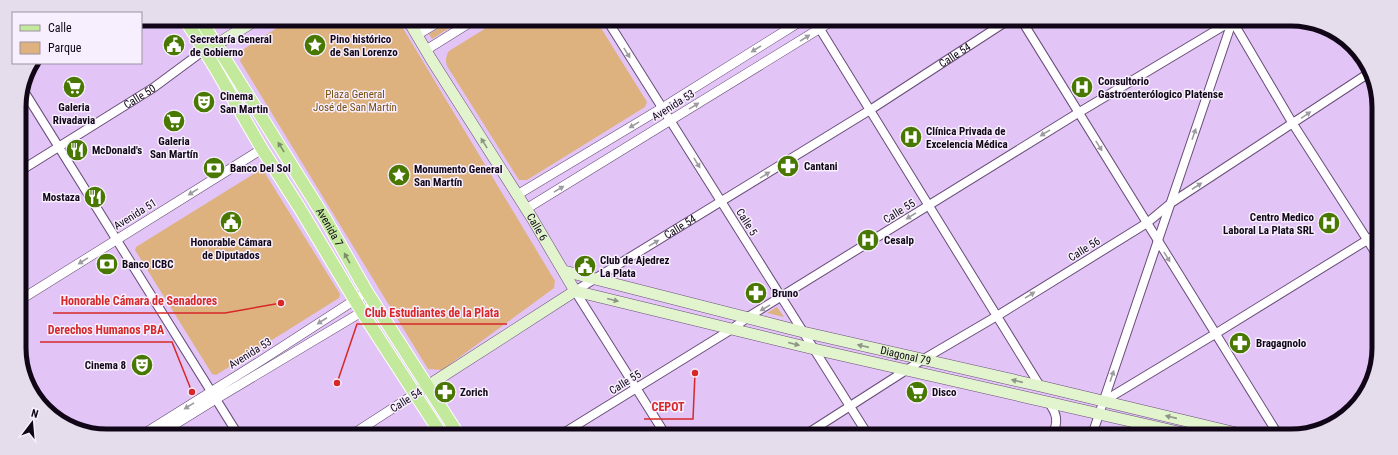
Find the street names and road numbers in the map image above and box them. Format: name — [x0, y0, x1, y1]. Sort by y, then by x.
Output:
street label: Calle 54 — [937, 40, 974, 70]
street label: Calle 50 — [122, 82, 158, 112]
street label: Avenida 53 — [650, 87, 697, 124]
street label: Avenida 51 — [112, 196, 159, 233]
street label: Calle 55 — [881, 197, 918, 226]
street label: Avenida 7 — [313, 205, 346, 249]
street label: Calle 5 — [733, 206, 760, 238]
street label: Calle 6 — [524, 211, 550, 243]
street label: Calle 54 — [662, 212, 699, 242]
street label: Calle 56 — [1066, 235, 1103, 264]
street label: Avenida 53 — [227, 335, 274, 372]
street label: Diagonal 79 — [879, 344, 932, 368]
street label: Calle 55 — [607, 368, 644, 397]
street label: Calle 54 — [388, 385, 425, 415]

